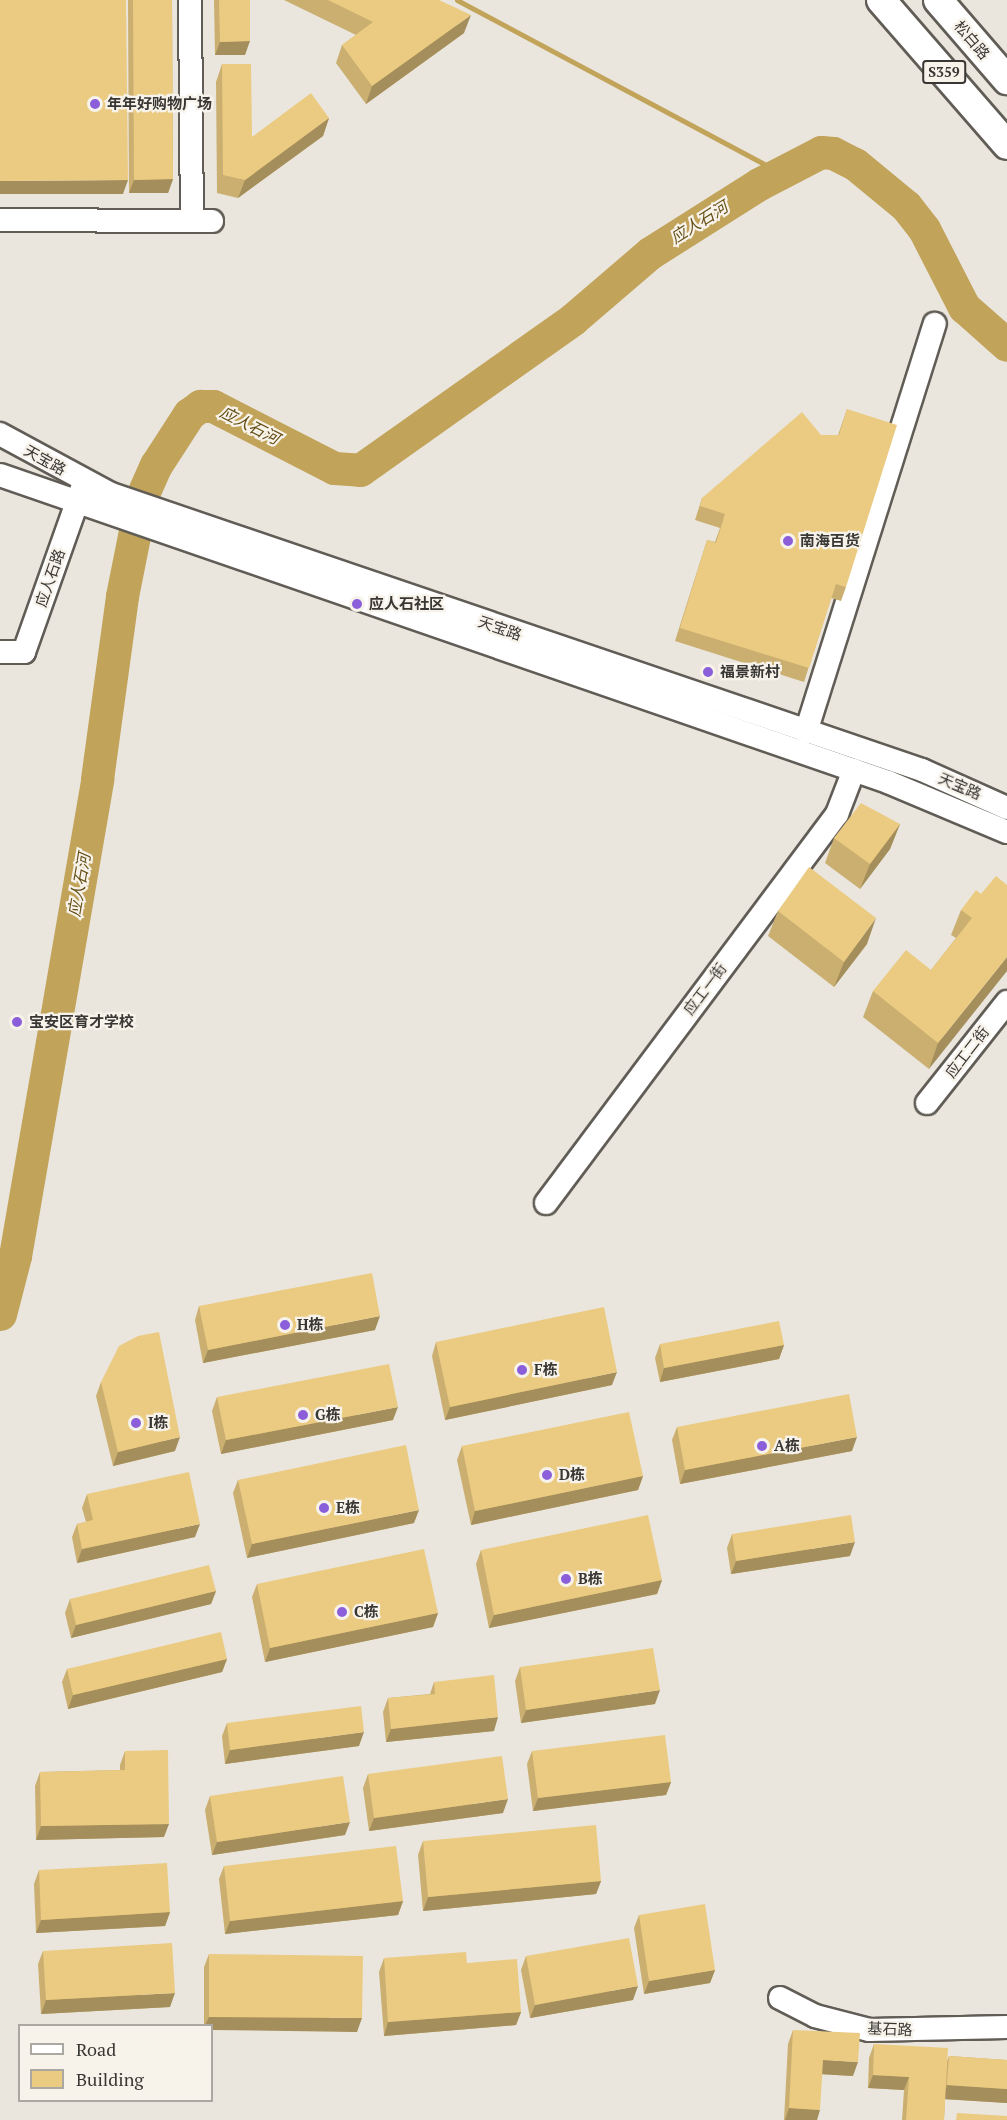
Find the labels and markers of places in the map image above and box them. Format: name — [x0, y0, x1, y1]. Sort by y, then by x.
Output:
place label: 年年好购物广场 — [107, 95, 212, 113]
marker: 年年好购物广场 — [88, 97, 102, 111]
place label: 南海百货 — [800, 532, 860, 550]
marker: 南海百货 — [781, 534, 795, 548]
place label: 应人石社区 — [369, 595, 444, 613]
marker: 应人石社区 — [350, 597, 364, 611]
place label: 福景新村 — [720, 663, 780, 681]
marker: 福景新村 — [701, 665, 715, 679]
place label: 宝安区育才学校 — [29, 1013, 134, 1031]
marker: 宝安区育才学校 — [10, 1015, 24, 1029]
place label: H栋 — [297, 1316, 324, 1334]
marker: H栋 — [278, 1318, 292, 1332]
place label: F栋 — [534, 1361, 558, 1379]
marker: F栋 — [515, 1363, 529, 1377]
place label: G栋 — [315, 1406, 341, 1424]
marker: G栋 — [296, 1408, 310, 1422]
place label: I栋 — [148, 1414, 169, 1432]
marker: I栋 — [129, 1416, 143, 1430]
place label: A栋 — [774, 1437, 800, 1455]
marker: A栋 — [755, 1439, 769, 1453]
place label: D栋 — [559, 1466, 585, 1484]
marker: D栋 — [540, 1468, 554, 1482]
place label: E栋 — [336, 1499, 360, 1517]
marker: E栋 — [317, 1501, 331, 1515]
place label: B栋 — [578, 1570, 603, 1588]
marker: B栋 — [559, 1572, 573, 1586]
place label: C栋 — [354, 1603, 379, 1621]
marker: C栋 — [335, 1605, 349, 1619]

